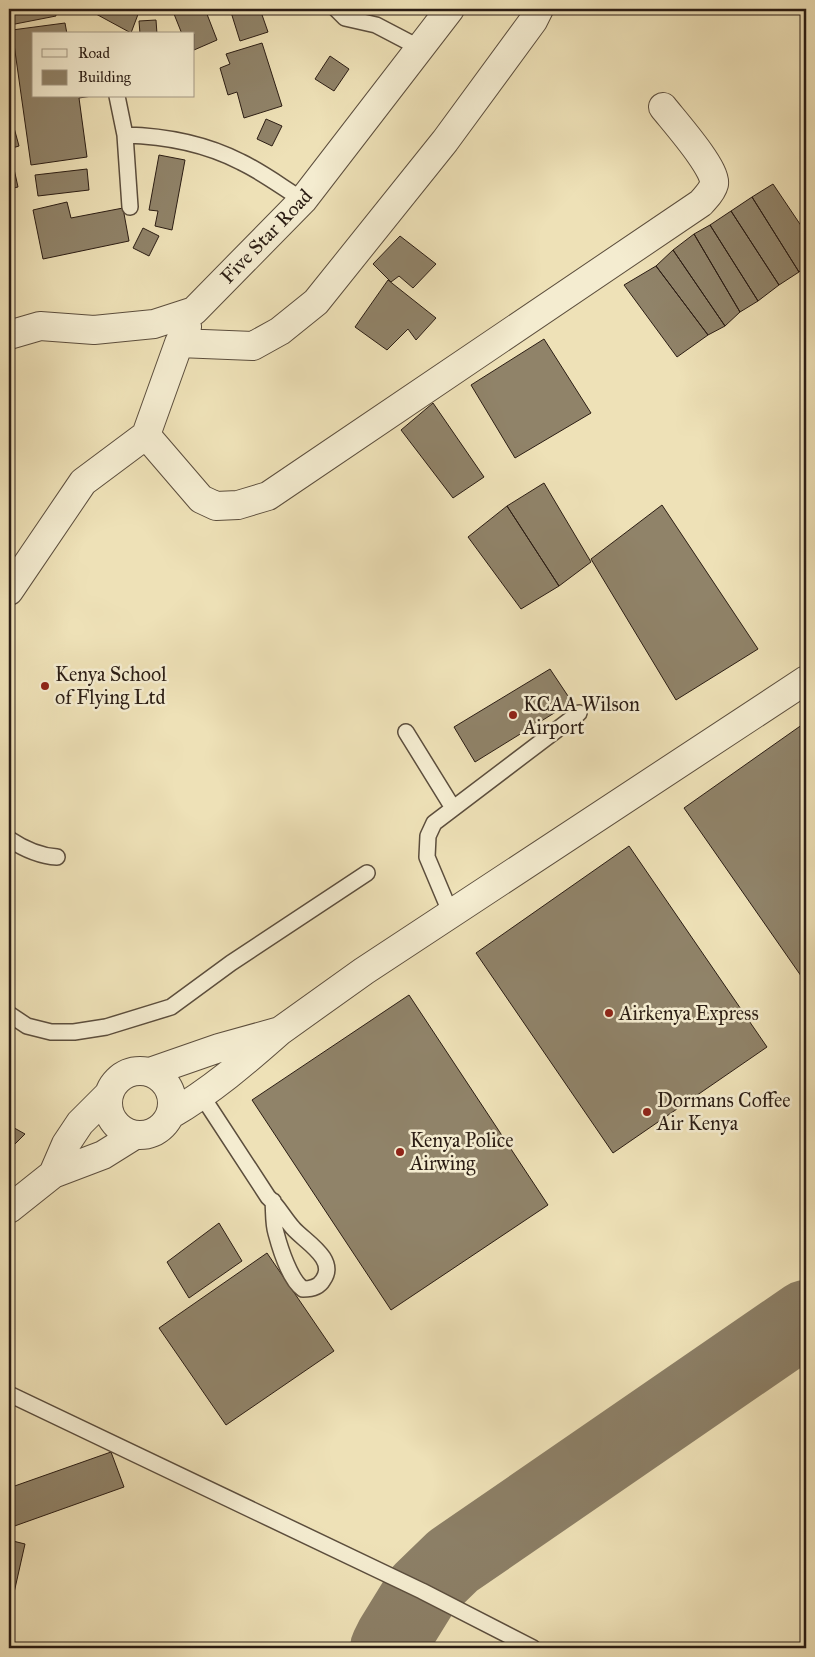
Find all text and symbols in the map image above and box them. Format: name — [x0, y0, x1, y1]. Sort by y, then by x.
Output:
legend — [32, 32, 195, 98]
text: Road — [78, 44, 110, 62]
text: Building — [78, 68, 132, 86]
street label: Five Star Road — [215, 184, 317, 288]
place label: Kenya School of Flying Ltd — [55, 662, 167, 710]
marker: Kenya School of Flying Ltd — [39, 680, 51, 692]
place label: KCAA Wilson Airport — [522, 692, 640, 739]
marker: KCAA Wilson Airport — [507, 709, 519, 721]
place label: Airkenya Express — [618, 1001, 759, 1025]
marker: Airkenya Express — [603, 1007, 615, 1019]
place label: Dormans Coffee Air Kenya — [656, 1088, 791, 1135]
marker: Dormans Coffee Air Kenya — [641, 1106, 653, 1118]
place label: Kenya Police Airwing — [409, 1128, 514, 1176]
marker: Kenya Police Airwing — [394, 1146, 406, 1158]

